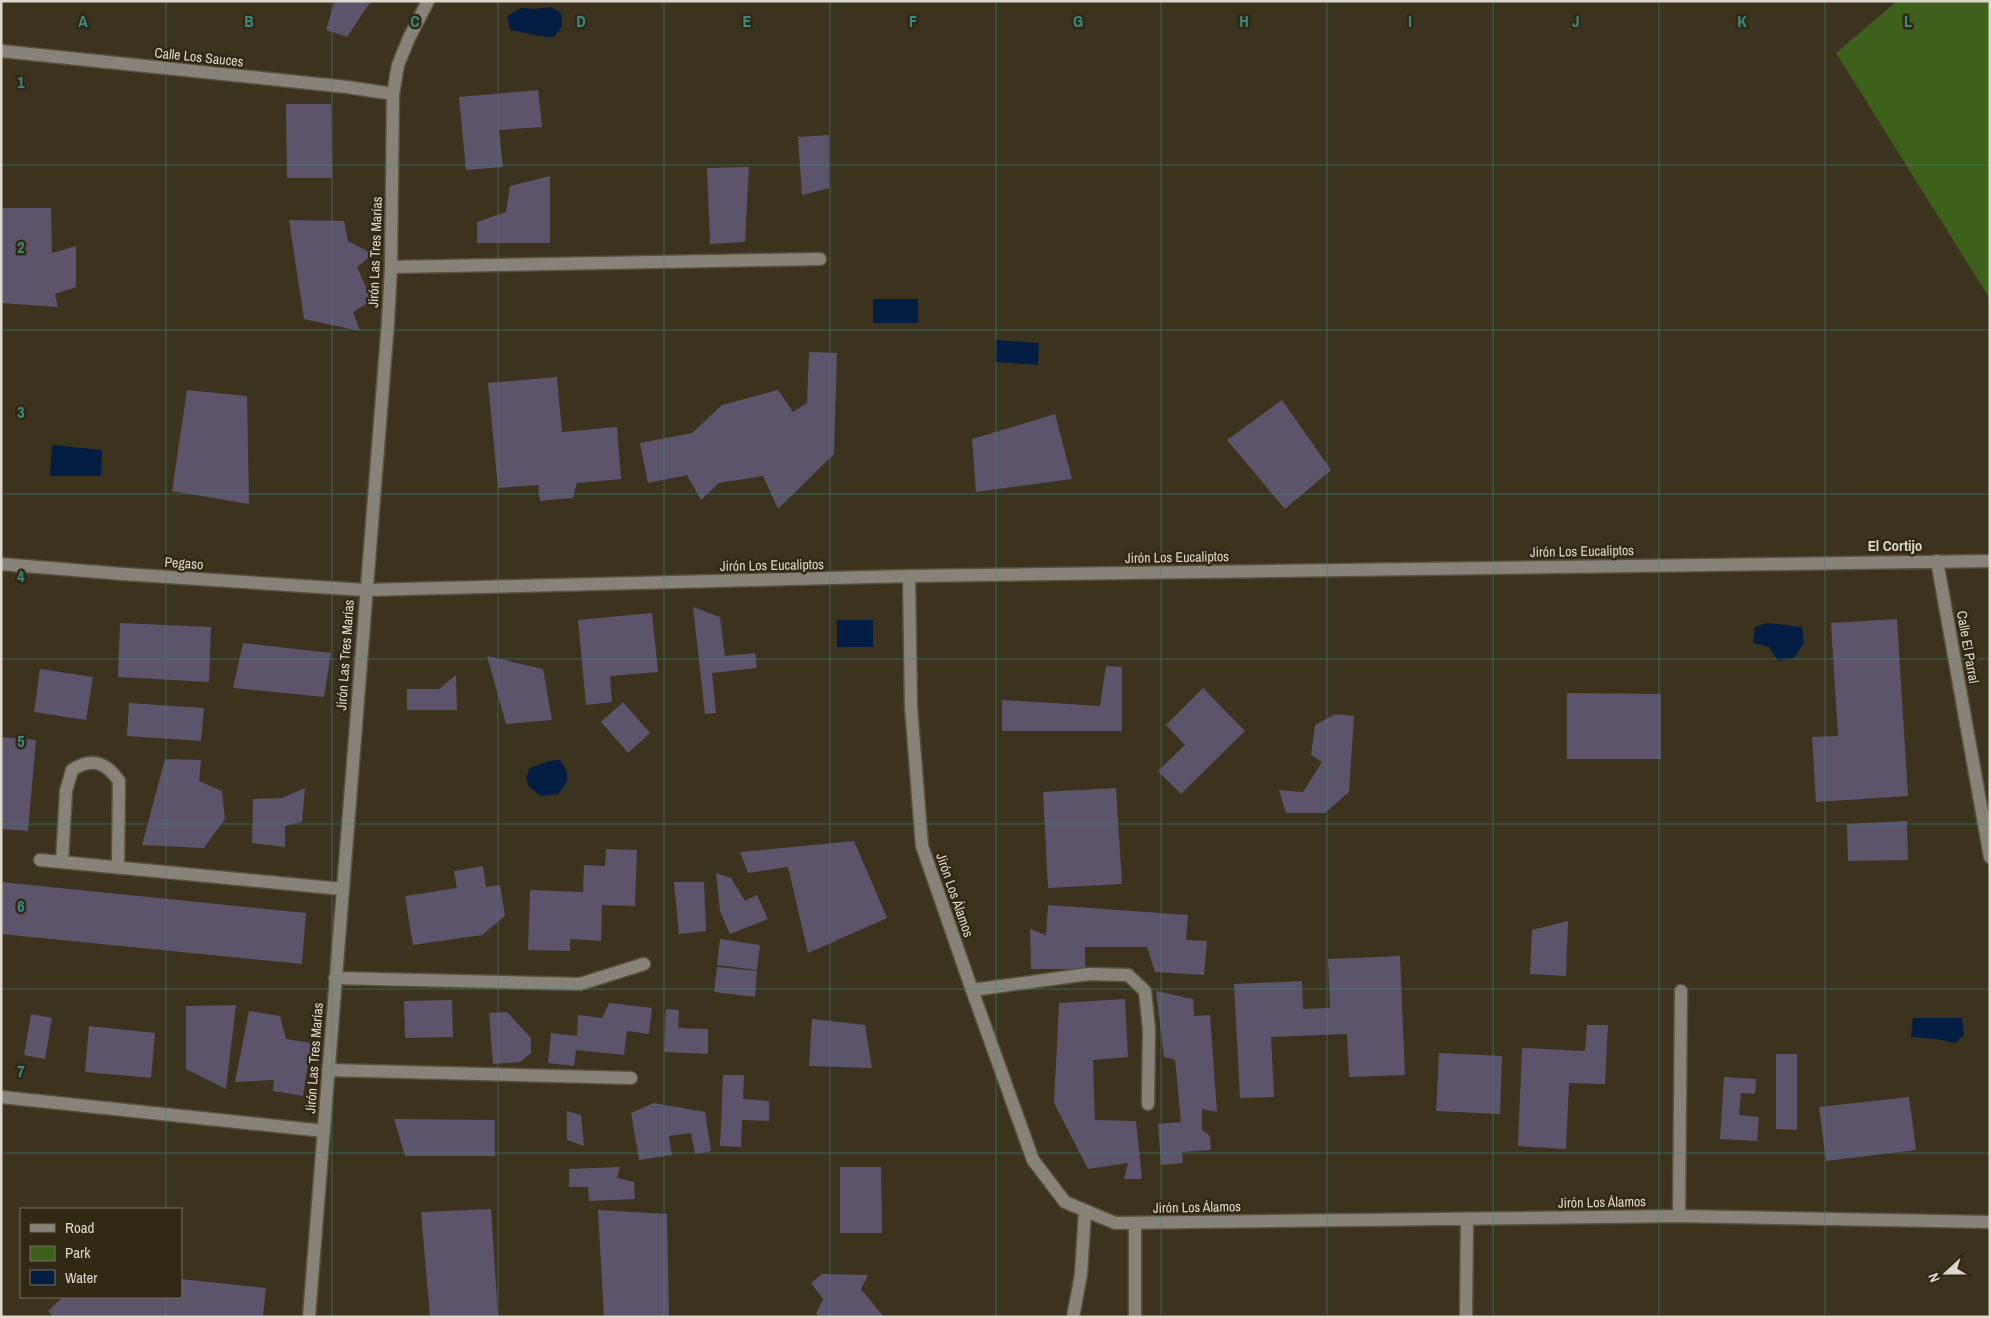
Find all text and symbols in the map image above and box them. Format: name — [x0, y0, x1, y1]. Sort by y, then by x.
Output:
text: A — [78, 10, 88, 32]
text: B — [244, 10, 254, 32]
text: C — [410, 10, 420, 32]
text: D — [576, 10, 586, 32]
text: E — [743, 10, 752, 32]
text: F — [909, 10, 917, 32]
text: G — [1073, 10, 1083, 32]
text: H — [1239, 10, 1249, 32]
text: I — [1408, 10, 1412, 32]
text: J — [1572, 10, 1580, 32]
text: K — [1737, 10, 1747, 32]
text: L — [1904, 10, 1912, 32]
street label: Calle Los Sauces — [154, 43, 245, 71]
text: 1 — [17, 71, 25, 93]
street label: Jirón Las Tres Marías — [364, 196, 386, 308]
text: 2 — [17, 236, 25, 258]
text: 3 — [17, 401, 25, 423]
district label: El Cortijo — [1868, 535, 1922, 556]
street label: Jirón Los Eucaliptos — [1530, 541, 1634, 561]
street label: Jirón Los Eucaliptos — [1125, 547, 1229, 567]
street label: Pegaso — [164, 553, 204, 573]
street label: Jirón Los Eucaliptos — [720, 555, 824, 575]
text: 4 — [17, 565, 25, 587]
street label: Jirón Las Tres Marías — [332, 599, 358, 711]
street label: Calle El Parral — [1953, 609, 1983, 685]
text: 5 — [17, 730, 25, 752]
street label: Jirón Los Álamos — [932, 850, 978, 940]
text: 6 — [17, 895, 25, 917]
street label: Jirón Las Tres Marías — [301, 1002, 327, 1114]
text: 7 — [17, 1060, 25, 1082]
street label: Jirón Los Álamos — [1558, 1192, 1646, 1212]
street label: Jirón Los Álamos — [1153, 1197, 1241, 1217]
legend — [20, 1208, 182, 1298]
text: Road — [65, 1217, 94, 1238]
text: Park — [65, 1242, 91, 1263]
north arrow — [1921, 1248, 1971, 1298]
text: Water — [65, 1267, 97, 1288]
text: N — [1924, 1271, 1944, 1285]

